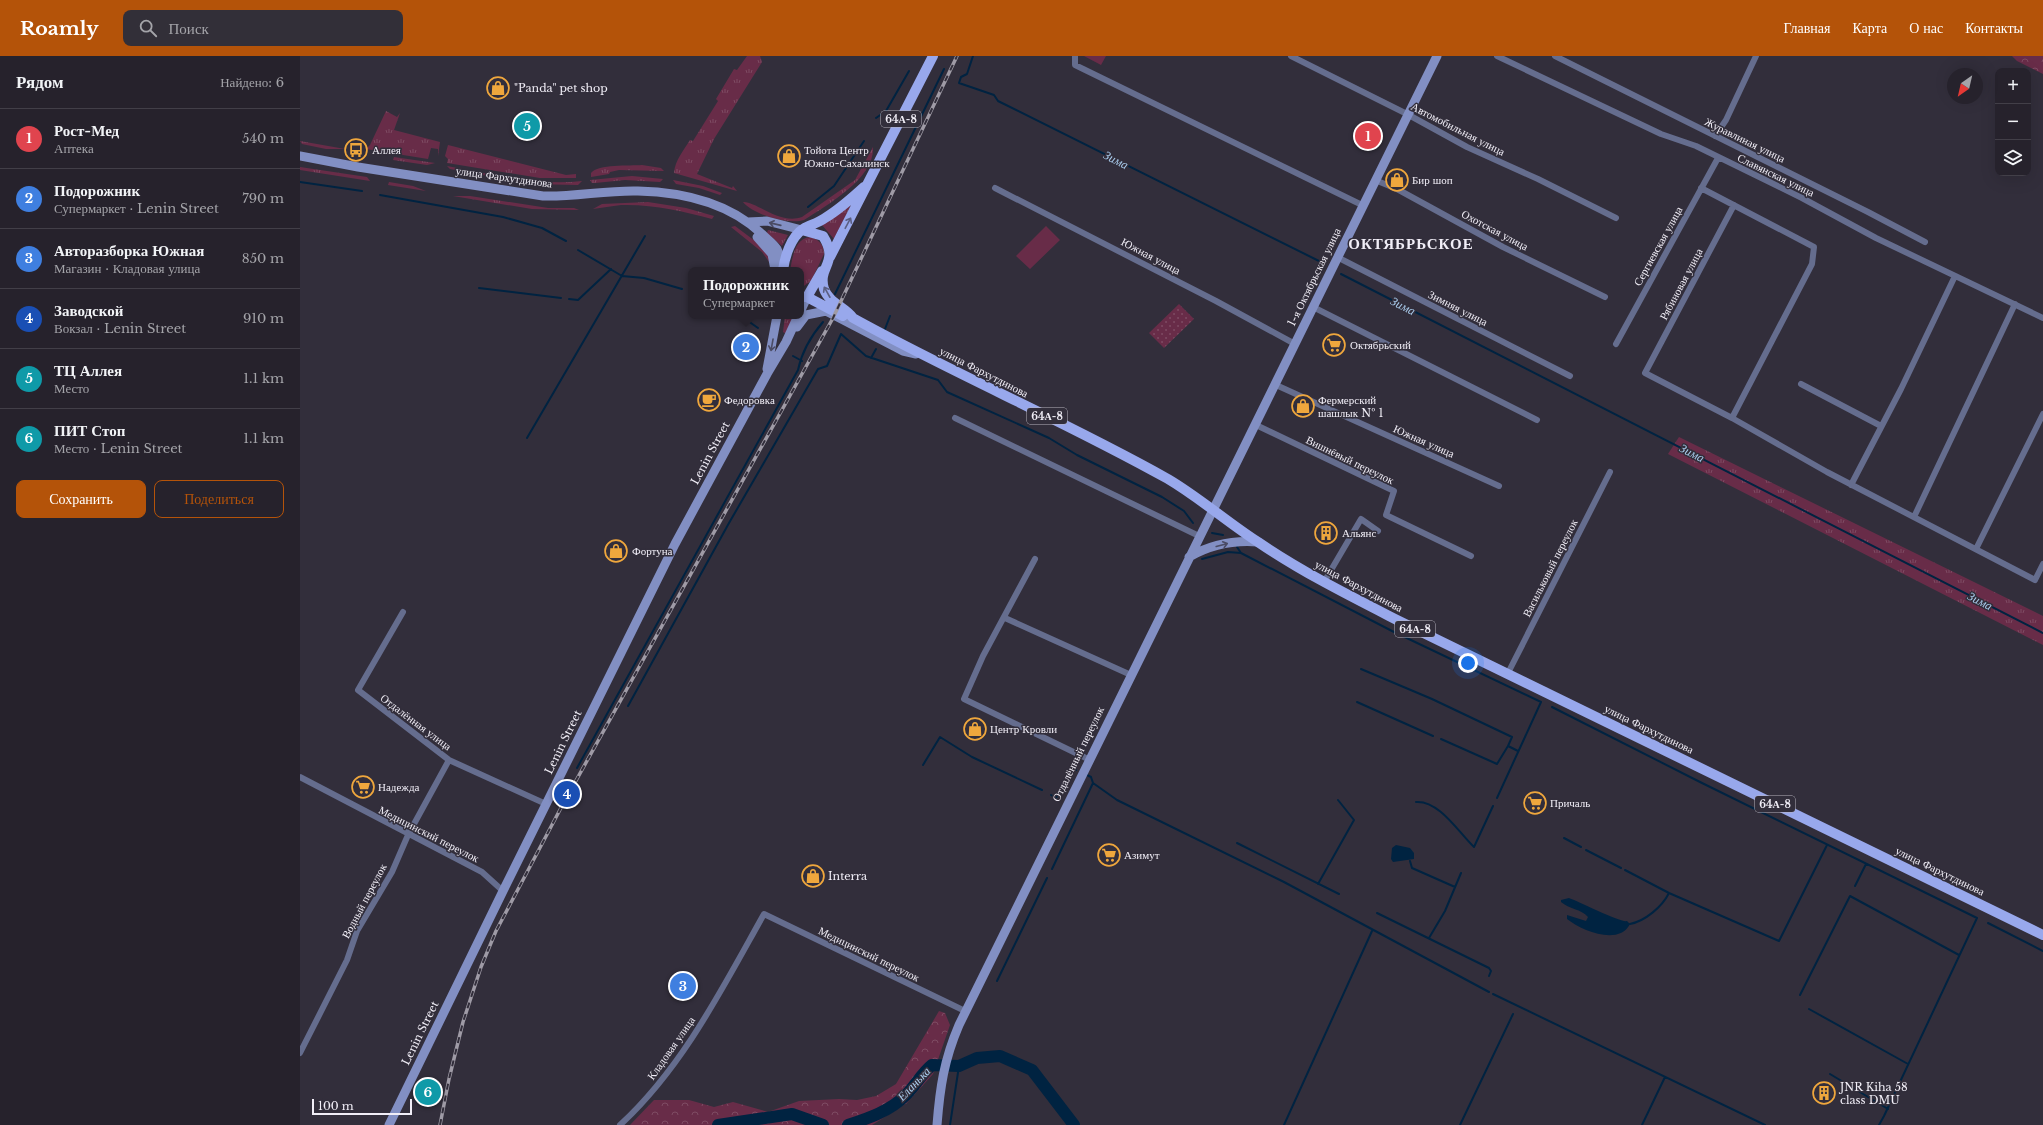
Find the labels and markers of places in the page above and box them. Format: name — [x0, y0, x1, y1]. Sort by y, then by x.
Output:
shop icon: "Panda" pet shop — [485, 75, 511, 101]
place label: "Panda" pet shop — [514, 81, 608, 95]
pin: 5 — [514, 111, 540, 141]
pin: 1 — [1355, 121, 1381, 151]
bus stop icon: Аллея — [343, 137, 369, 163]
place label: Аллея — [372, 143, 401, 157]
shop icon: Тойота Центр Южно-Сахалинск — [776, 143, 802, 169]
place label: Тойота Центр Южно-Сахалинск — [804, 143, 890, 170]
shop icon: Бир шоп — [1384, 167, 1410, 193]
place label: Бир шоп — [1412, 173, 1453, 187]
pin: 2 — [733, 332, 759, 362]
supermarket icon: Октябрьский — [1321, 332, 1347, 358]
place label: Октябрьский — [1350, 338, 1411, 352]
cafe icon: Федоровка — [696, 387, 722, 413]
place label: Федоровка — [724, 393, 775, 407]
shop icon: Фермерский шашлык № 1 — [1290, 393, 1316, 419]
place label: Фермерский шашлык № 1 — [1318, 393, 1383, 420]
building icon: Альянс — [1313, 520, 1339, 546]
place label: Альянс — [1342, 526, 1376, 540]
shop icon: Фортуна — [603, 538, 629, 564]
place label: Фортуна — [632, 544, 673, 558]
shop icon: Центр Кровли — [962, 716, 988, 742]
place label: Центр Кровли — [990, 722, 1057, 736]
supermarket icon: Надежда — [350, 774, 376, 800]
pin: 4 — [554, 779, 580, 809]
place label: Надежда — [378, 780, 420, 794]
supermarket icon: Причаль — [1522, 790, 1548, 816]
place label: Причаль — [1550, 796, 1590, 810]
supermarket icon: Азимут — [1096, 842, 1122, 868]
place label: Азимут — [1124, 848, 1160, 862]
shop icon: Interra — [800, 863, 826, 889]
place label: Interra — [828, 869, 868, 883]
pin: 3 — [670, 971, 696, 1001]
pin: 6 — [415, 1077, 441, 1107]
building icon: JNR Kiha 58 class DMU — [1811, 1080, 1837, 1106]
place label: JNR Kiha 58 class DMU — [1838, 1080, 1908, 1107]

